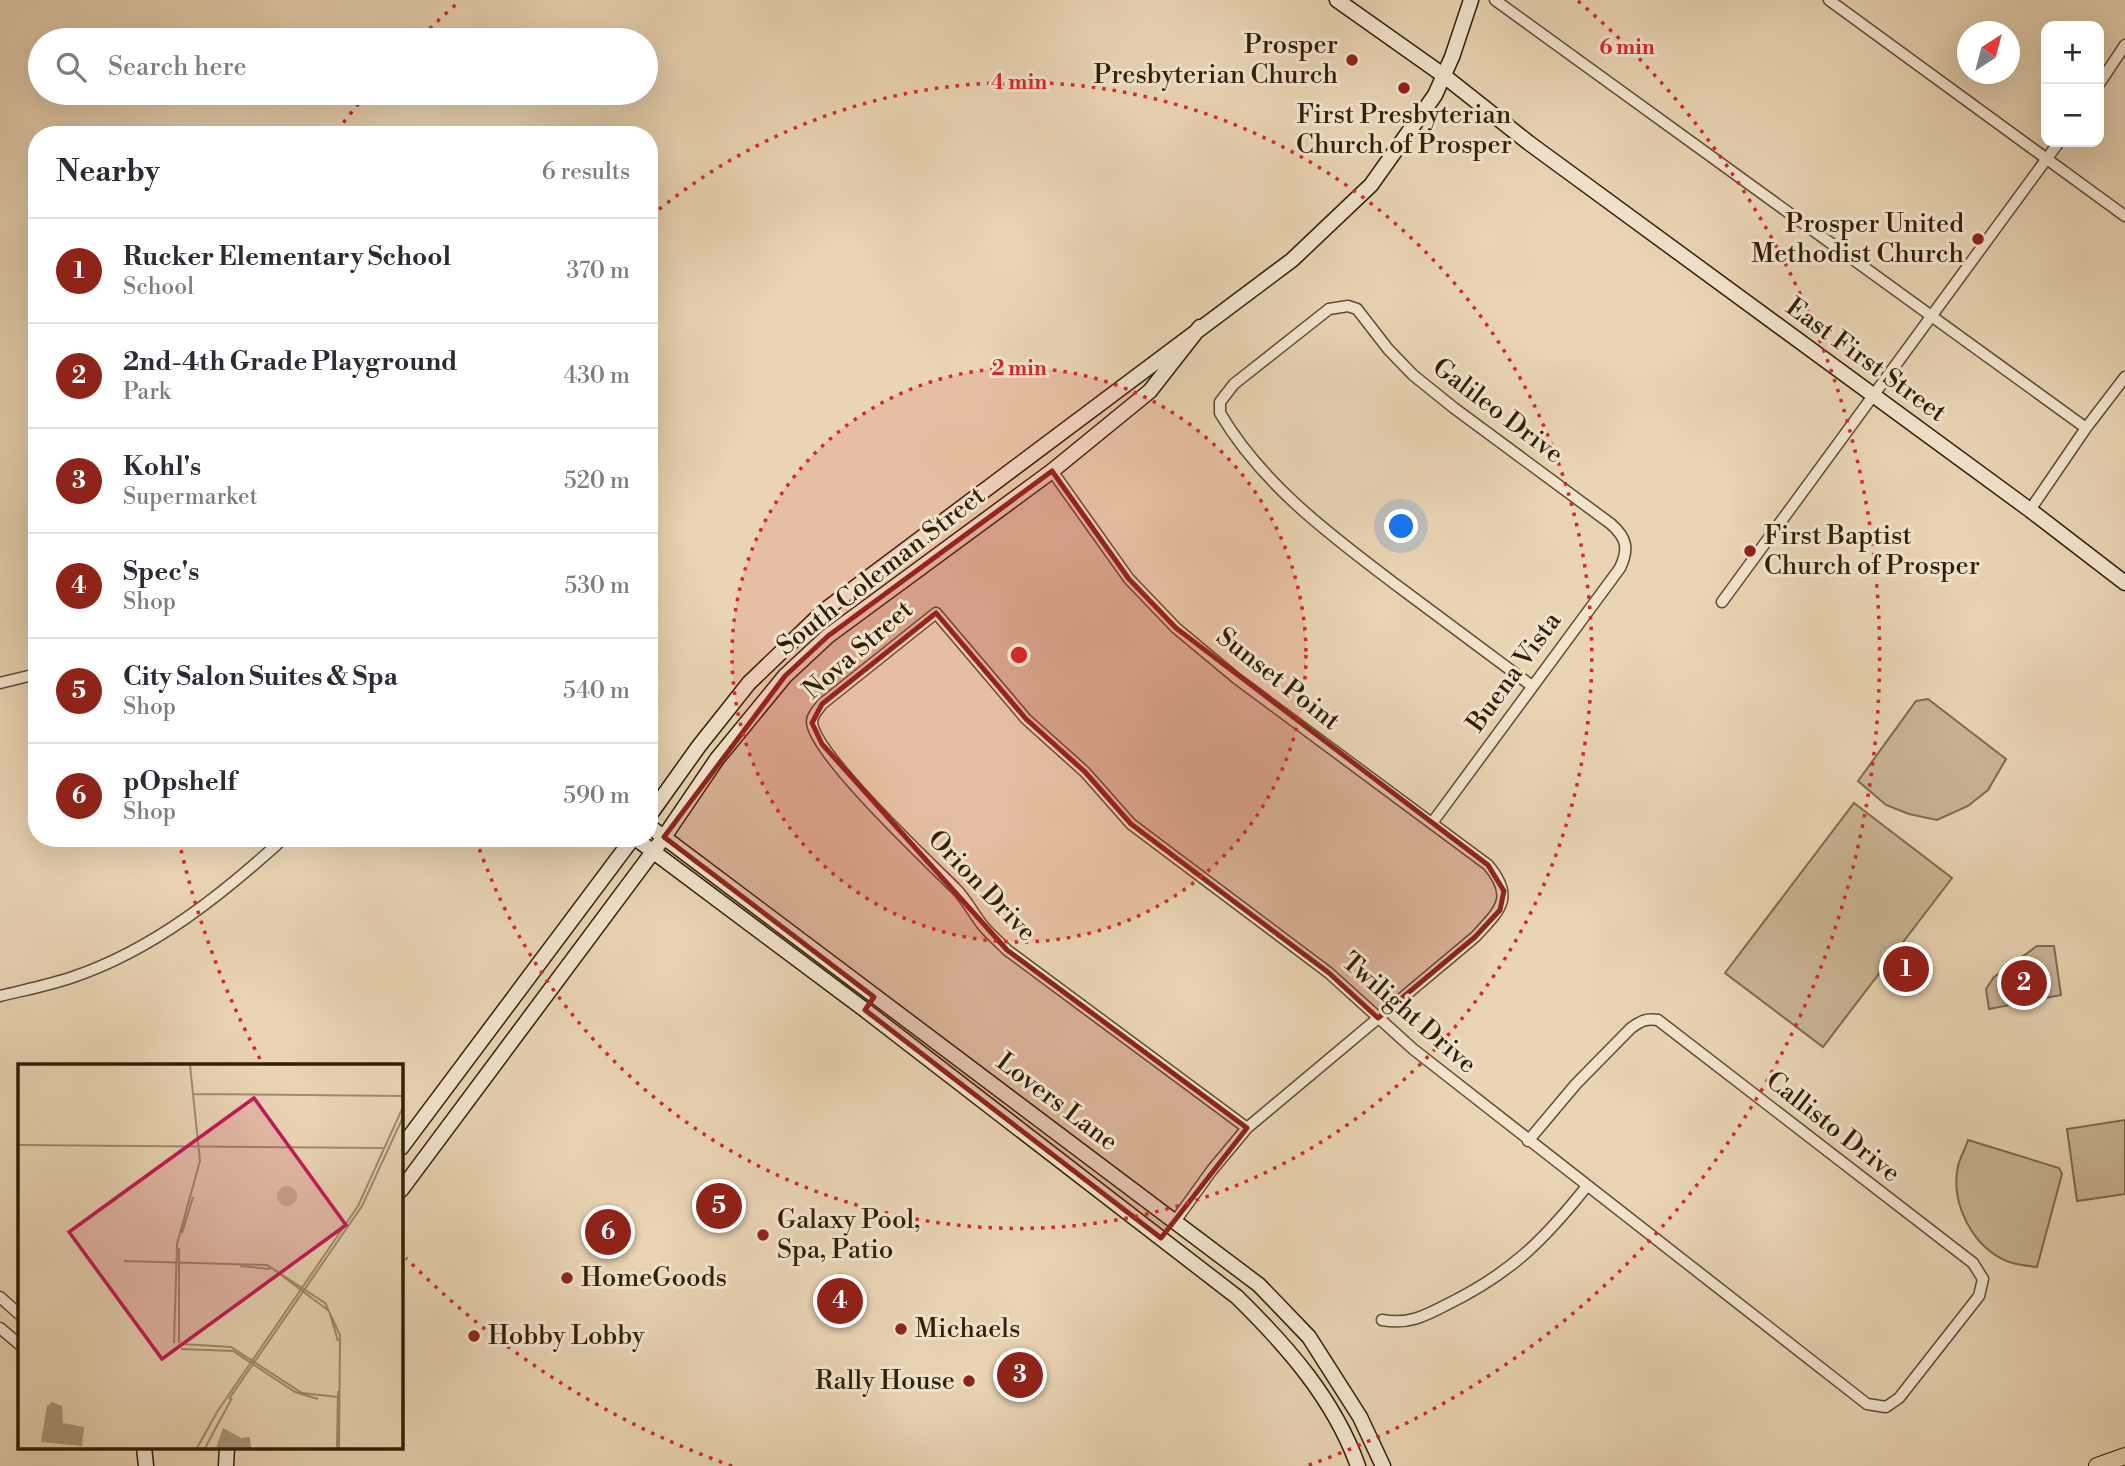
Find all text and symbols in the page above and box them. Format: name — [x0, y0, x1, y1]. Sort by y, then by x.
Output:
north arrow — [1957, 21, 2020, 84]
map controls — [2041, 21, 2104, 147]
button: + — [2041, 21, 2104, 84]
search box — [28, 28, 658, 105]
place label: Prosper Presbyterian Church — [1094, 29, 1338, 91]
text: 6 min — [1599, 35, 1655, 61]
icon: search — [52, 48, 90, 86]
text: Search here — [108, 51, 247, 83]
marker: Prosper Presbyterian Church — [1344, 52, 1360, 68]
text: 4 min — [991, 70, 1047, 96]
marker: First Presbyterian Church of Prosper — [1396, 80, 1412, 96]
button: − — [2041, 84, 2104, 147]
place label: First Presbyterian Church of Prosper — [1296, 99, 1512, 161]
text: Nearby — [56, 153, 160, 191]
text: 6 results — [542, 158, 630, 186]
place label: Prosper United Methodist Church — [1751, 208, 1964, 270]
marker: Prosper United Methodist Church — [1970, 231, 1986, 247]
text: Rucker Elementary School — [123, 241, 451, 273]
text: 1 — [73, 257, 85, 285]
text: 370 m — [567, 257, 630, 285]
text: School — [123, 273, 194, 301]
street label: East First Street — [1779, 291, 1953, 429]
text: 2nd-4th Grade Playground — [123, 346, 458, 378]
street label: Galileo Drive — [1426, 351, 1570, 471]
text: 2 min — [991, 356, 1047, 382]
text: 2 — [72, 362, 86, 390]
text: 430 m — [563, 362, 630, 390]
text: Park — [123, 378, 171, 406]
text: Kohl's — [123, 451, 201, 483]
text: 3 — [72, 467, 86, 495]
text: 520 m — [564, 467, 630, 495]
street label: South Coleman Street — [771, 480, 991, 662]
text: Supermarket — [123, 483, 258, 511]
your location — [1384, 509, 1418, 543]
place label: First Baptist Church of Prosper — [1764, 520, 1980, 582]
marker: First Baptist Church of Prosper — [1742, 543, 1758, 559]
text: Spec's — [123, 556, 199, 588]
text: 4 — [71, 572, 87, 600]
text: 530 m — [564, 572, 630, 600]
text: Shop — [123, 588, 176, 616]
street label: Nova Street — [797, 594, 919, 706]
street label: Buena Vista — [1459, 605, 1569, 739]
street label: Sunset Point — [1210, 621, 1346, 737]
centre of rings — [1007, 643, 1031, 667]
text: City Salon Suites & Spa — [123, 661, 398, 693]
text: 5 — [72, 677, 86, 705]
text: 540 m — [563, 677, 630, 705]
text: Shop — [123, 693, 176, 721]
text: pOpshelf — [123, 766, 236, 798]
text: 6 — [72, 782, 86, 810]
text: 590 m — [563, 782, 630, 810]
text: Shop — [123, 798, 176, 826]
street label: Orion Drive — [921, 824, 1043, 948]
pin: 1 — [1883, 943, 1929, 995]
street label: Twilight Drive — [1335, 946, 1483, 1080]
pin: 2 — [2001, 957, 2047, 1009]
street label: Lovers Lane — [990, 1046, 1124, 1158]
inset map — [18, 1064, 402, 1448]
street label: Callisto Drive — [1759, 1065, 1907, 1189]
pin: 5 — [696, 1180, 742, 1232]
place label: Galaxy Pool, Spa, Patio — [777, 1204, 920, 1266]
pin: 6 — [585, 1206, 631, 1258]
marker: Galaxy Pool, Spa, Patio — [755, 1227, 771, 1243]
place label: HomeGoods — [581, 1262, 727, 1294]
marker: HomeGoods — [559, 1270, 575, 1286]
pin: 4 — [817, 1275, 863, 1327]
place label: Michaels — [915, 1313, 1020, 1345]
place label: Hobby Lobby — [488, 1320, 645, 1352]
marker: Michaels — [893, 1321, 909, 1337]
marker: Hobby Lobby — [466, 1328, 482, 1344]
pin: 3 — [997, 1349, 1043, 1401]
place label: Rally House — [815, 1365, 955, 1397]
marker: Rally House — [961, 1373, 977, 1389]

